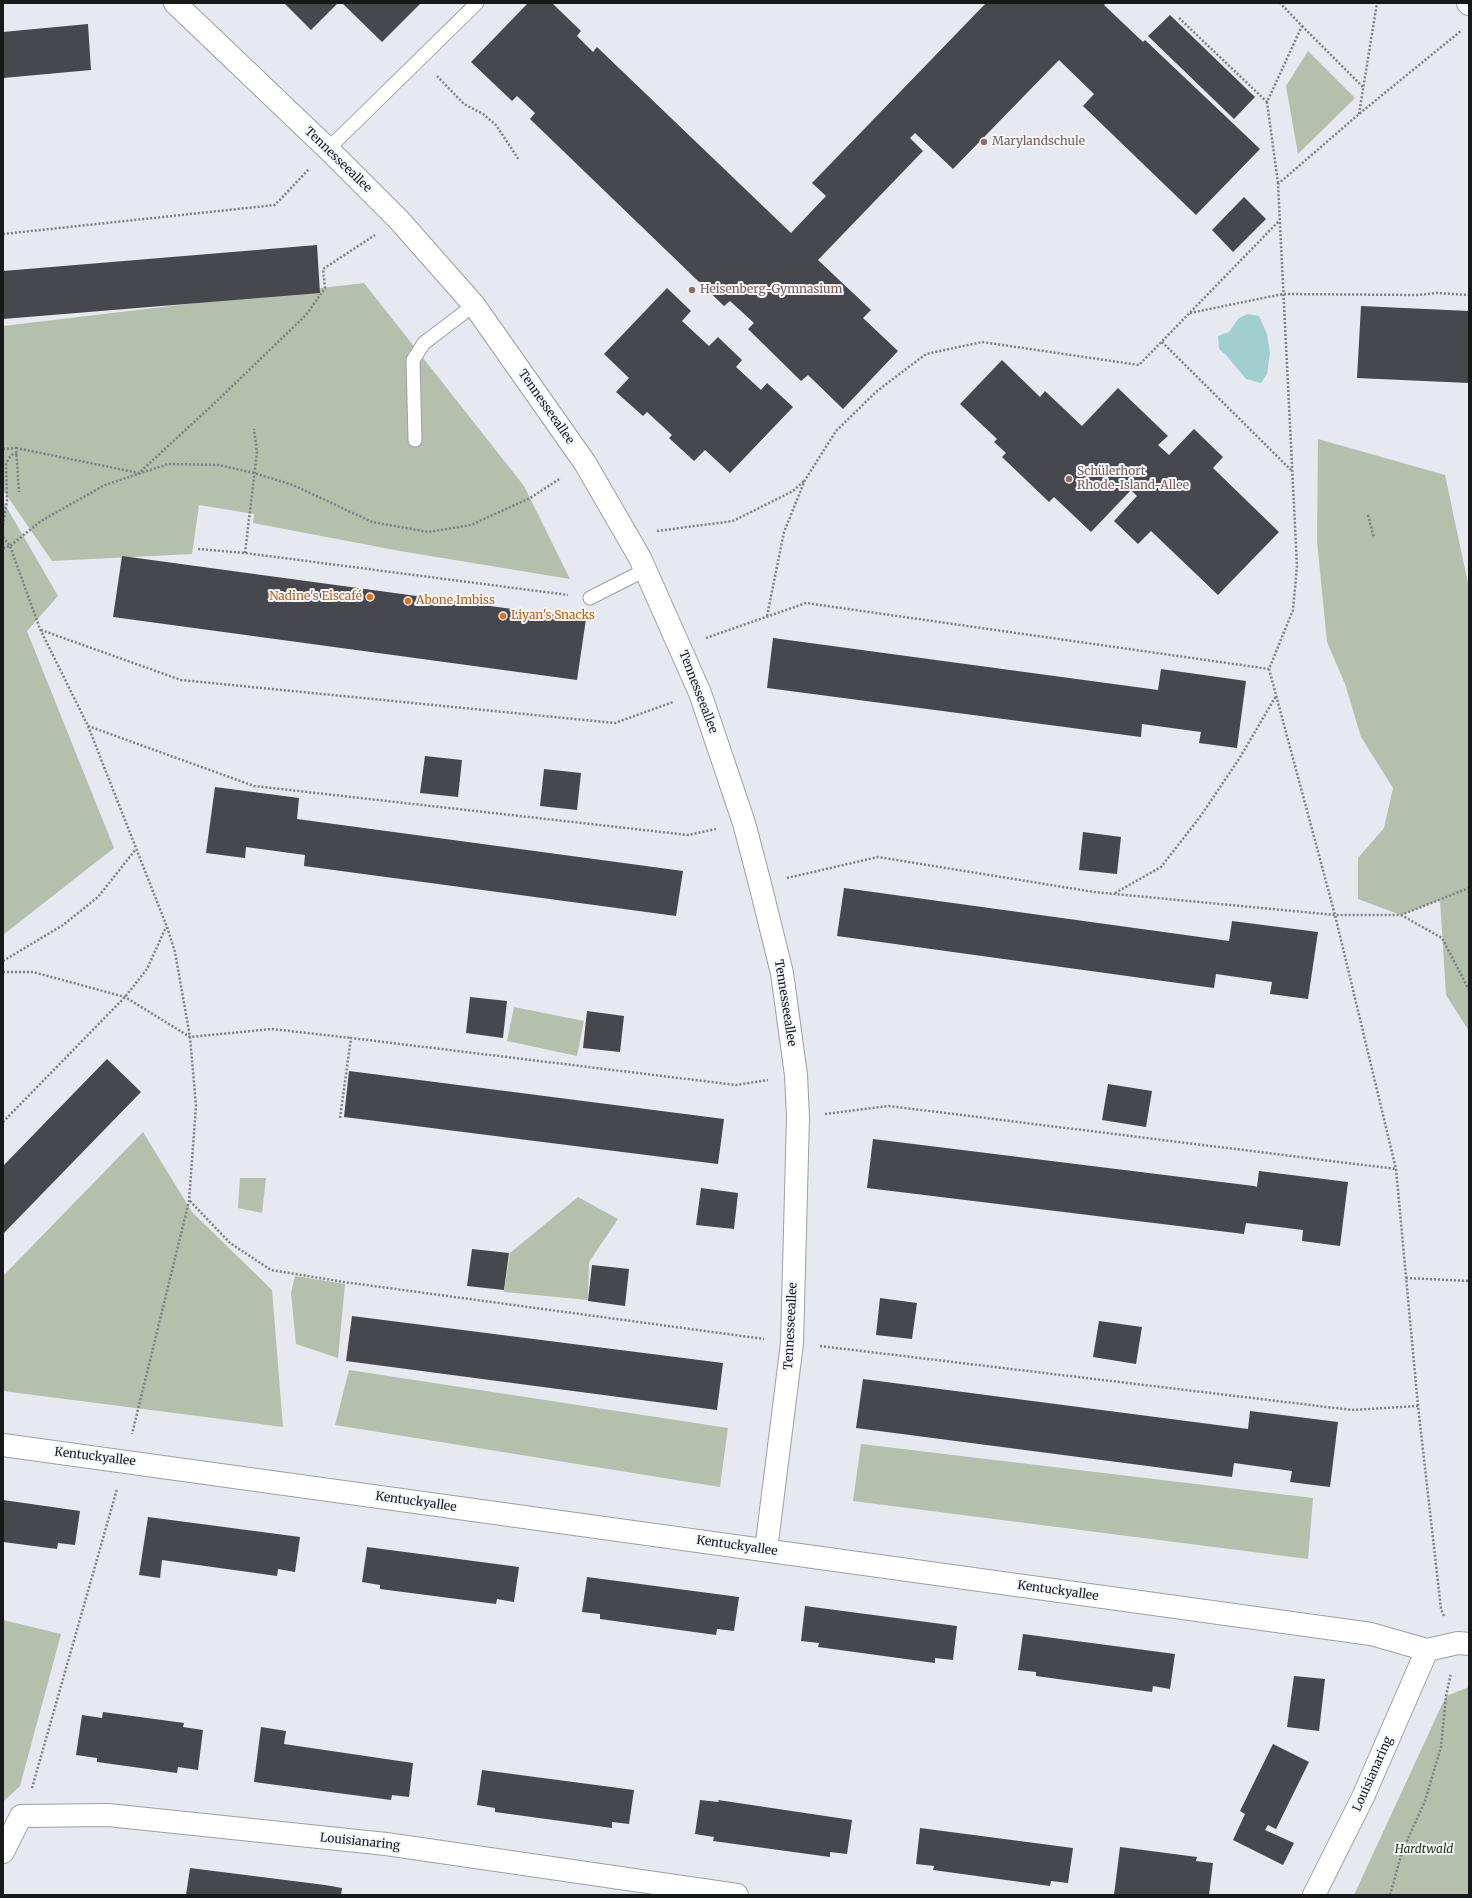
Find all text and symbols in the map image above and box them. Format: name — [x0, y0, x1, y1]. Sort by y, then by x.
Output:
street label: Tennesseeallee — [301, 124, 375, 196]
place label: Marylandschule — [992, 135, 1085, 149]
marker: Marylandschule — [979, 137, 989, 147]
place label: Heisenberg-Gymnasium — [700, 283, 842, 297]
marker: Heisenberg-Gymnasium — [687, 285, 697, 295]
street label: Tennesseeallee — [515, 367, 577, 447]
place label: Schülerhort Rhode-Island-Allee — [1077, 465, 1189, 493]
marker: Schülerhort Rhode-Island-Allee — [1064, 474, 1074, 484]
place label: Nadine's Eiscafé — [269, 590, 362, 604]
marker: Nadine's Eiscafé — [365, 592, 375, 602]
place label: Abone Imbiss — [416, 594, 495, 608]
marker: Abone Imbiss — [403, 596, 413, 606]
place label: Liyan's Snacks — [511, 609, 595, 623]
marker: Liyan's Snacks — [498, 611, 508, 621]
street label: Tennesseeallee — [676, 648, 720, 736]
street label: Tennesseeallee — [771, 959, 799, 1047]
street label: Tennesseeallee — [782, 1282, 800, 1370]
street label: Kentuckyallee — [54, 1445, 136, 1469]
street label: Kentuckyallee — [375, 1489, 457, 1515]
street label: Kentuckyallee — [696, 1533, 778, 1559]
street label: Kentuckyallee — [1017, 1578, 1099, 1604]
street label: Louisianaring — [1350, 1734, 1396, 1814]
street label: Louisianaring — [319, 1831, 401, 1853]
park label: Hardtwald — [1395, 1843, 1453, 1857]

